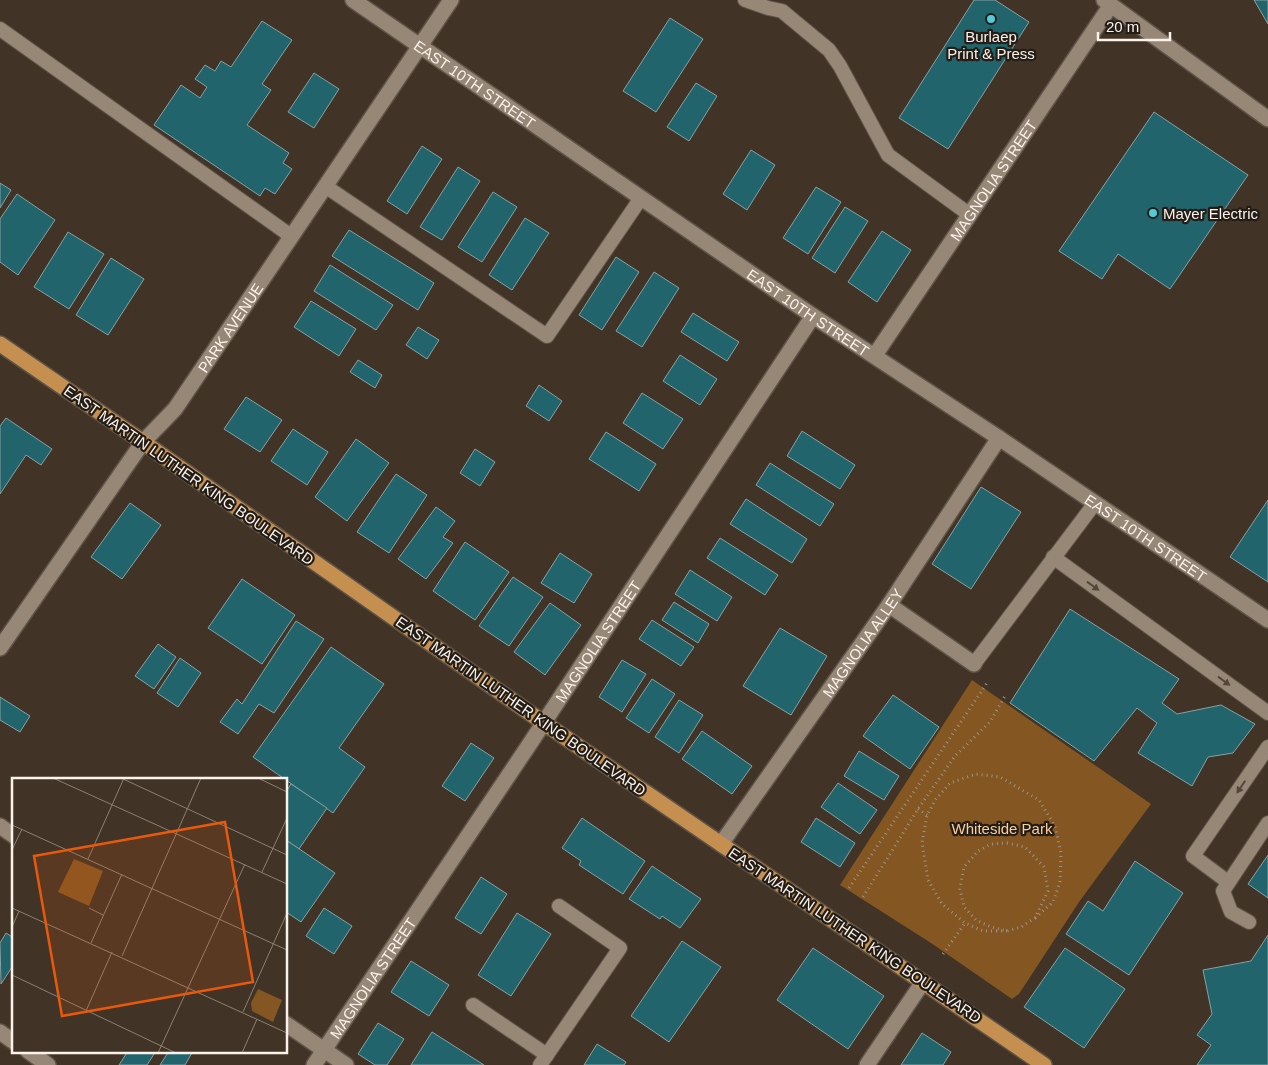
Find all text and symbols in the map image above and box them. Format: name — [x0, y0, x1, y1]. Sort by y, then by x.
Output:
scale bar — [1098, 10, 1170, 42]
marker: Burlaep Print & Press — [985, 13, 997, 25]
text: 20 m — [1106, 18, 1139, 35]
place label: Burlaep Print & Press — [947, 28, 1035, 62]
street label: EAST 10TH STREET — [411, 36, 539, 131]
street label: MAGNOLIA STREET — [946, 117, 1040, 244]
place label: Mayer Electric — [1163, 205, 1259, 222]
marker: Mayer Electric — [1147, 207, 1159, 219]
street label: EAST 10TH STREET — [744, 265, 872, 359]
street label: PARK AVENUE — [194, 280, 266, 375]
street label: EAST MARTIN LUTHER KING BOULEVARD — [61, 382, 317, 568]
street label: EAST 10TH STREET — [1082, 490, 1210, 585]
street label: MAGNOLIA STREET — [551, 577, 644, 705]
one-way arrow — [1086, 581, 1100, 591]
street label: MAGNOLIA ALLEY — [819, 585, 906, 700]
street label: EAST MARTIN LUTHER KING BOULEVARD — [393, 613, 649, 799]
one-way arrow — [1217, 676, 1230, 687]
inset map — [12, 778, 288, 1052]
one-way arrow — [1236, 781, 1245, 794]
park label: Whiteside Park — [952, 820, 1053, 837]
street label: EAST MARTIN LUTHER KING BOULEVARD — [726, 844, 985, 1026]
street label: MAGNOLIA STREET — [326, 914, 419, 1041]

